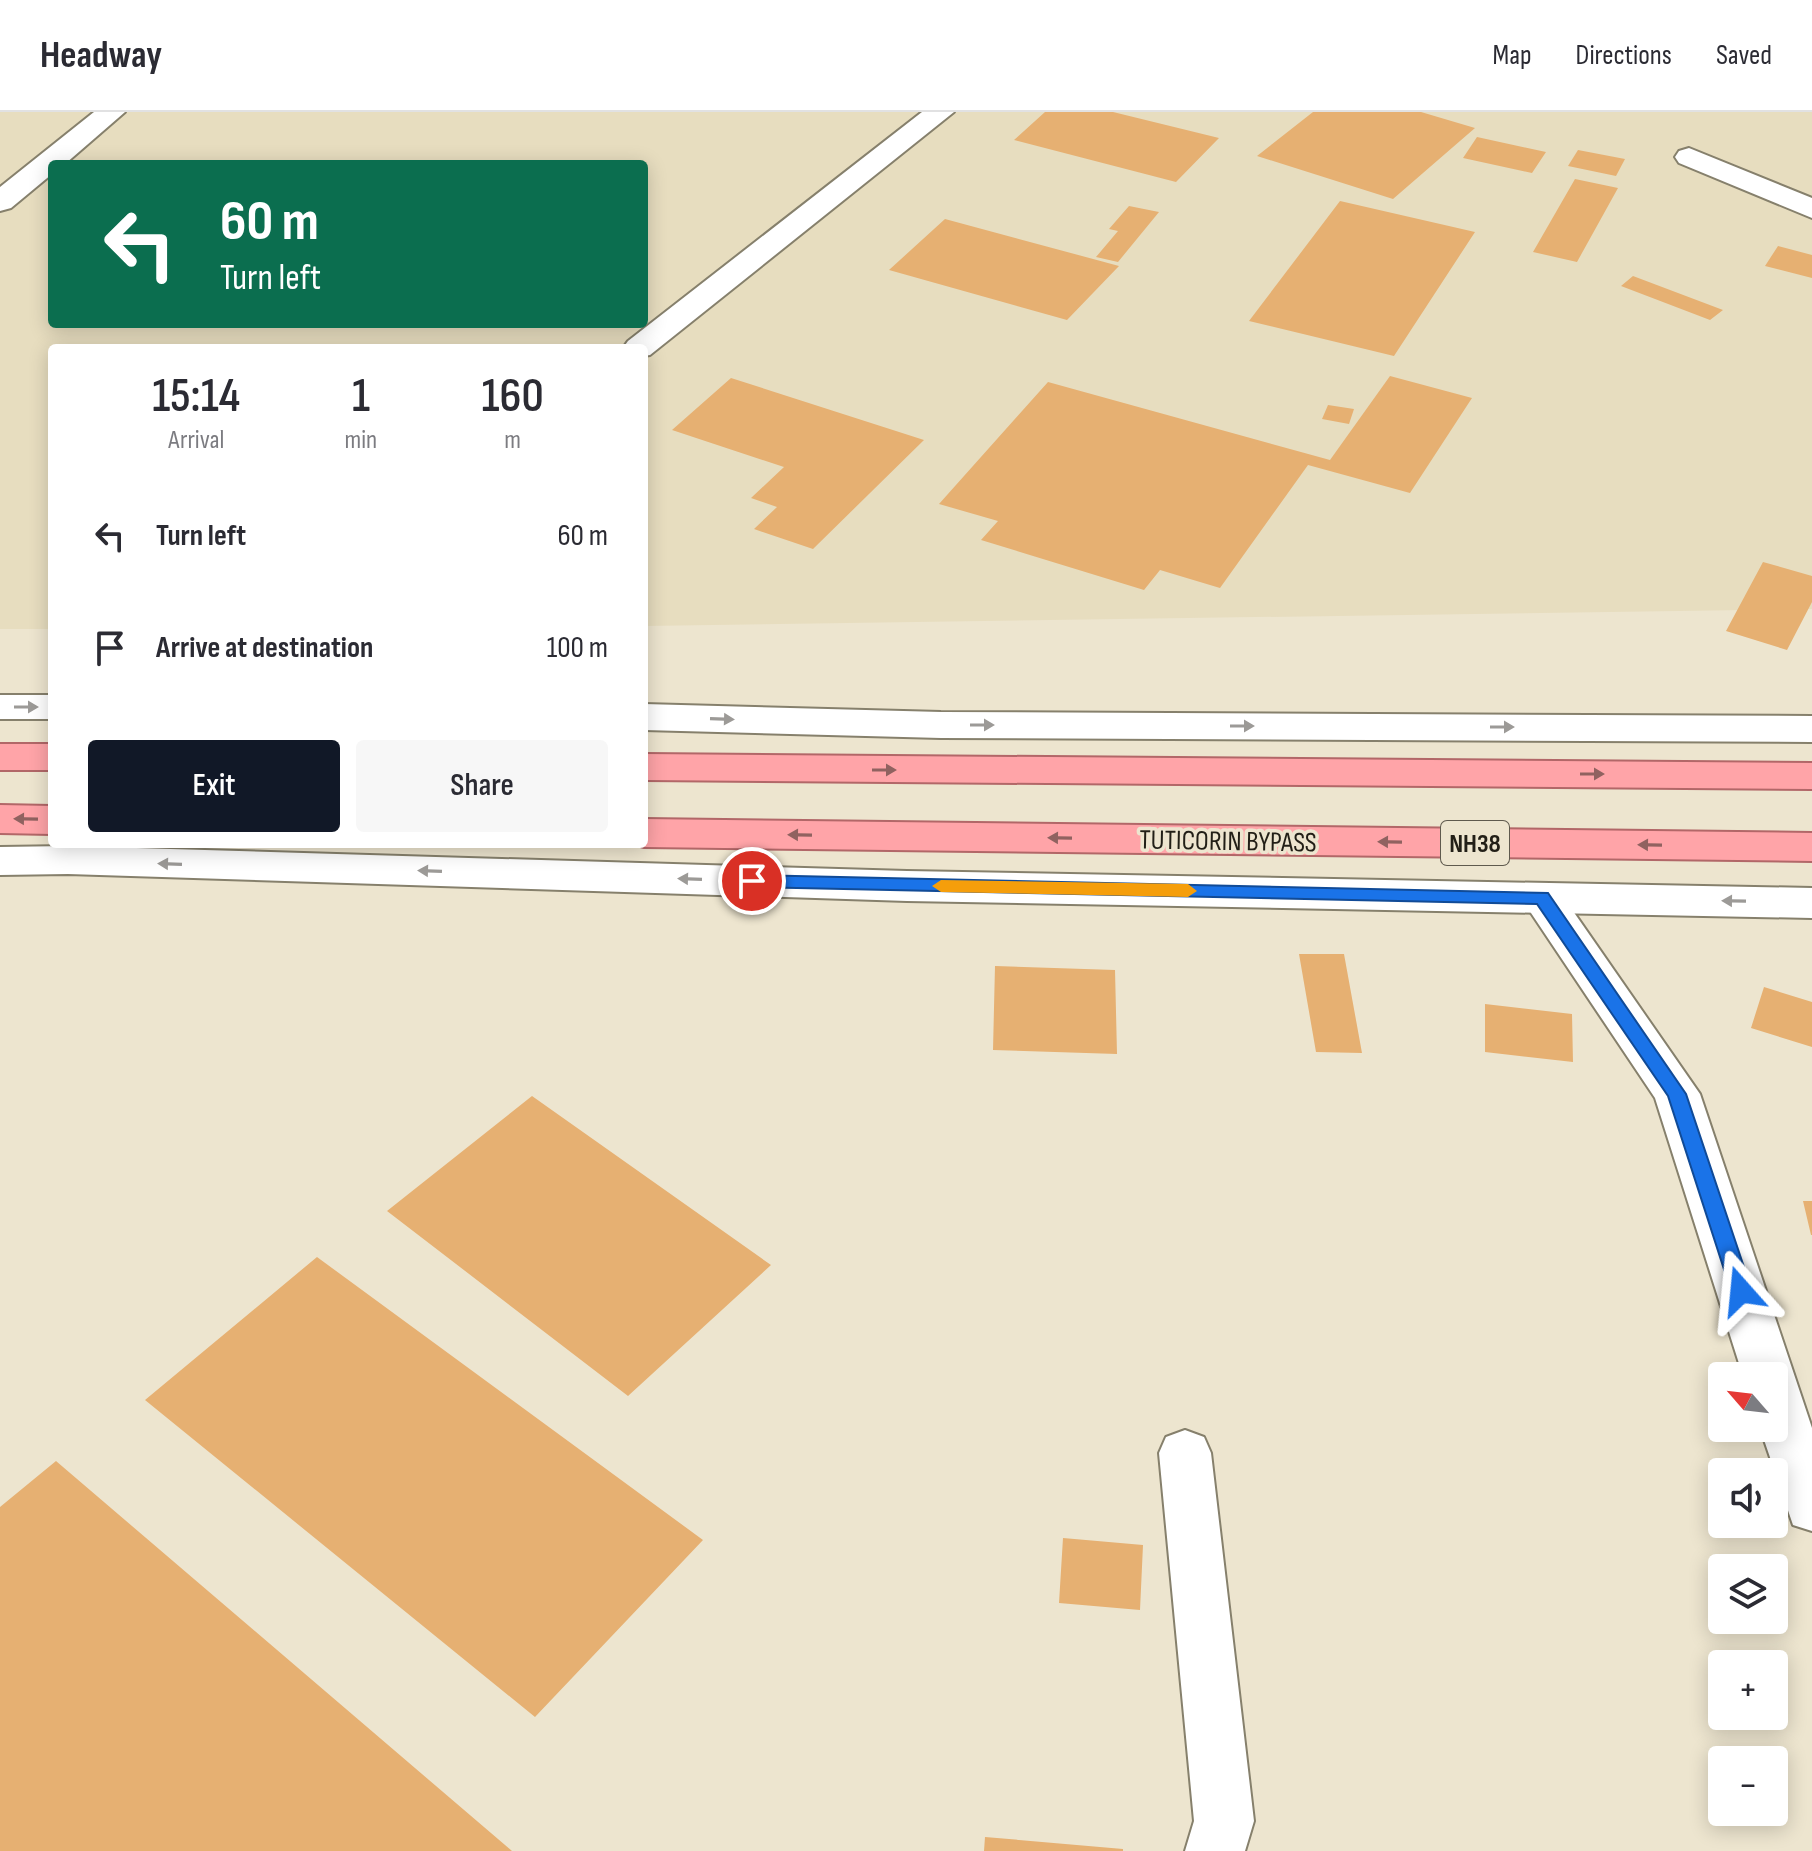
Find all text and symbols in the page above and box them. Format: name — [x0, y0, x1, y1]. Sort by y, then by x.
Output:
text: Headway — [40, 33, 162, 78]
text: Map — [1493, 39, 1532, 72]
text: Directions — [1576, 39, 1672, 72]
text: Saved — [1716, 39, 1772, 72]
text: 60 m — [220, 189, 319, 256]
icon: left — [88, 192, 192, 296]
text: Turn left — [220, 257, 321, 300]
text: 15:14 — [152, 368, 240, 425]
text: 1 — [352, 368, 370, 425]
text: 160 — [482, 368, 544, 425]
text: Arrival — [168, 425, 224, 456]
text: min — [345, 425, 377, 456]
text: m — [504, 425, 521, 456]
icon: left — [88, 514, 132, 558]
text: Turn left — [156, 518, 246, 554]
text: 60 m — [557, 518, 608, 554]
icon: arrive — [88, 626, 132, 670]
text: Arrive at destination — [156, 630, 373, 666]
text: 100 m — [547, 630, 608, 666]
one-way arrow — [14, 701, 39, 713]
one-way arrow — [710, 712, 735, 725]
one-way arrow — [970, 719, 995, 731]
one-way arrow — [1230, 720, 1255, 732]
one-way arrow — [1490, 721, 1515, 733]
button: Exit — [88, 740, 340, 832]
button: Share — [356, 740, 608, 832]
one-way arrow — [872, 763, 897, 776]
one-way arrow — [1580, 768, 1605, 781]
one-way arrow — [13, 813, 38, 825]
road number: NH38 — [1441, 821, 1509, 865]
street label: TUTICORIN BYPASS — [1139, 823, 1317, 860]
one-way arrow — [787, 829, 812, 841]
one-way arrow — [1047, 832, 1072, 844]
one-way arrow — [1377, 836, 1402, 848]
one-way arrow — [1637, 839, 1662, 851]
pin — [718, 847, 786, 915]
one-way arrow — [157, 857, 182, 870]
icon: arrive — [730, 859, 774, 903]
one-way arrow — [417, 865, 442, 878]
one-way arrow — [677, 873, 702, 886]
one-way arrow — [1721, 895, 1746, 907]
position arrow — [1699, 1249, 1783, 1333]
north arrow — [1708, 1362, 1788, 1442]
map controls — [1708, 1362, 1788, 1826]
button: sound — [1708, 1458, 1788, 1538]
button: layers — [1708, 1554, 1788, 1634]
button: + — [1708, 1650, 1788, 1730]
button: − — [1708, 1746, 1788, 1826]

